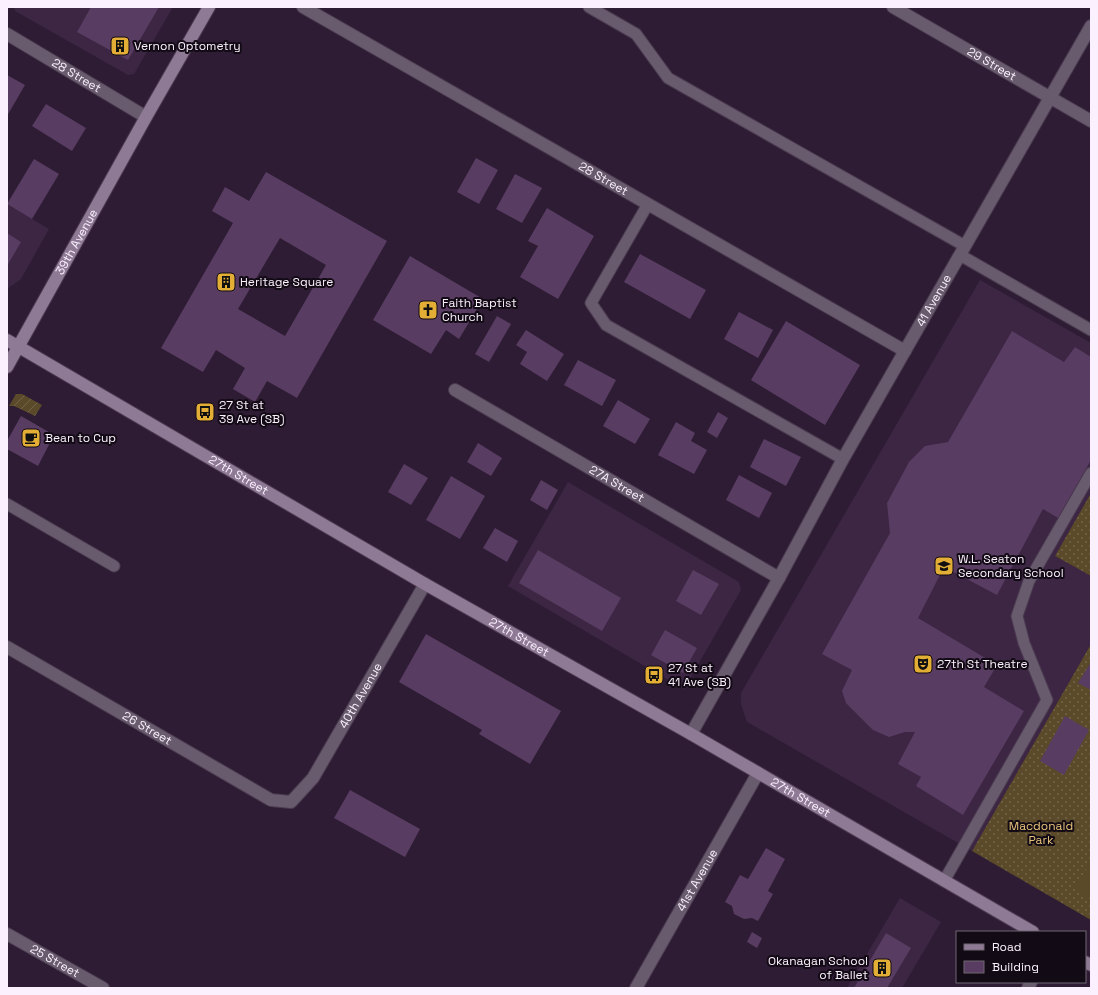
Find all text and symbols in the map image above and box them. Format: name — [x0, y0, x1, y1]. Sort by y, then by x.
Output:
building icon: Vernon Optometry — [109, 35, 131, 57]
place label: Vernon Optometry — [134, 38, 241, 54]
street label: 29 Street — [964, 43, 1019, 84]
street label: 28 Street — [49, 55, 104, 96]
street label: 28 Street — [576, 158, 631, 199]
street label: 39th Avenue — [52, 206, 101, 278]
building icon: Heritage Square — [215, 271, 237, 293]
street label: 41 Avenue — [913, 271, 955, 329]
place label: Heritage Square — [240, 274, 333, 290]
place label: Faith Baptist Church — [442, 295, 517, 325]
church icon: Faith Baptist Church — [417, 299, 439, 321]
place label: 27 St at 39 Ave (SB) — [219, 397, 284, 427]
bus stop icon: 27 St at 39 Ave (SB) — [194, 401, 216, 423]
cafe icon: Bean to Cup — [20, 427, 42, 449]
place label: Bean to Cup — [45, 430, 116, 446]
street label: 27th Street — [206, 451, 271, 499]
street label: 27A Street — [586, 462, 647, 506]
place label: W.L. Seaton Secondary School — [958, 551, 1064, 581]
school or university icon: W.L. Seaton Secondary School — [933, 555, 955, 577]
street label: 27th Street — [486, 614, 552, 660]
theatre icon: 27th St Theatre — [912, 653, 934, 675]
place label: 27th St Theatre — [937, 656, 1027, 672]
street label: 40th Avenue — [335, 660, 386, 731]
place label: 27 St at 41 Ave (SB) — [668, 660, 731, 690]
bus stop icon: 27 St at 41 Ave (SB) — [643, 664, 665, 686]
street label: 26 Street — [120, 708, 175, 749]
street label: 27th Street — [768, 774, 833, 821]
park label: Macdonald Park — [1009, 818, 1073, 848]
street label: 41st Avenue — [673, 846, 721, 914]
legend — [956, 931, 1086, 983]
text: Road — [992, 939, 1021, 955]
street label: 25 Street — [27, 941, 83, 981]
place label: Okanagan School of Ballet — [768, 953, 868, 983]
building icon: Okanagan School of Ballet — [871, 957, 893, 979]
text: Building — [992, 959, 1039, 975]

